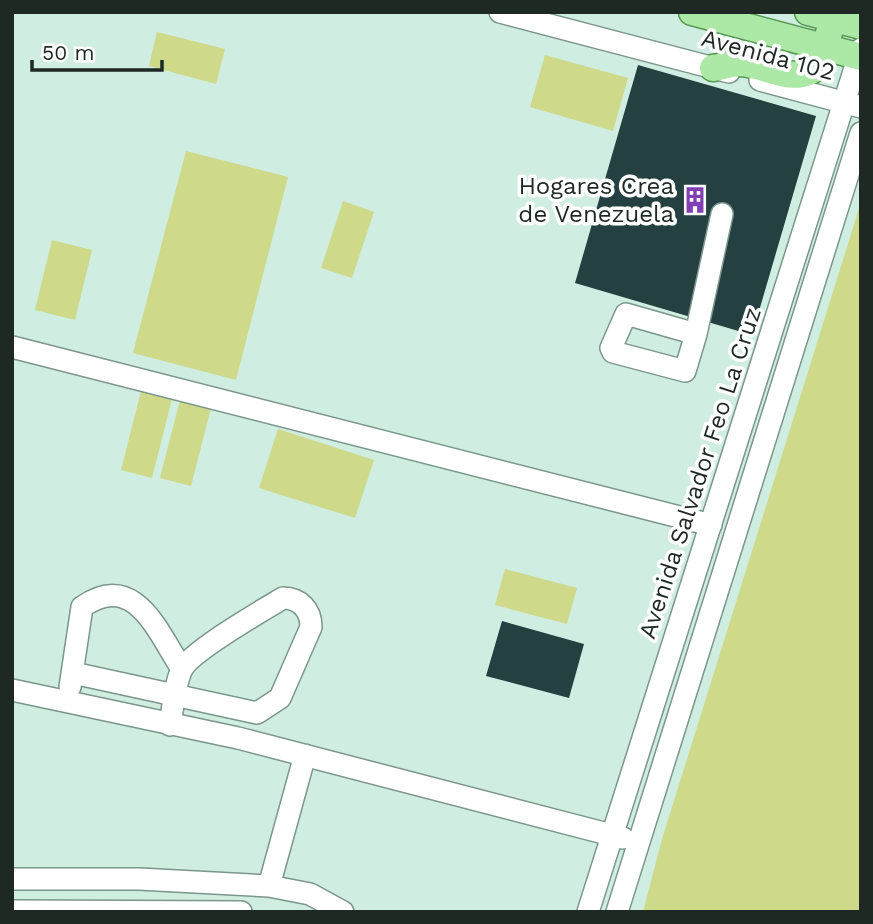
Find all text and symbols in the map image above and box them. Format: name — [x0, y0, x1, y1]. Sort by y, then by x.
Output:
street label: Avenida 102 — [698, 24, 838, 86]
scale bar — [32, 28, 161, 72]
text: 50 m — [42, 40, 94, 65]
place label: Hogares Crea de Venezuela — [518, 172, 674, 228]
building icon: Hogares Crea de Venezuela — [680, 185, 710, 215]
street label: Avenida Salvador Feo La Cruz — [633, 304, 767, 642]

